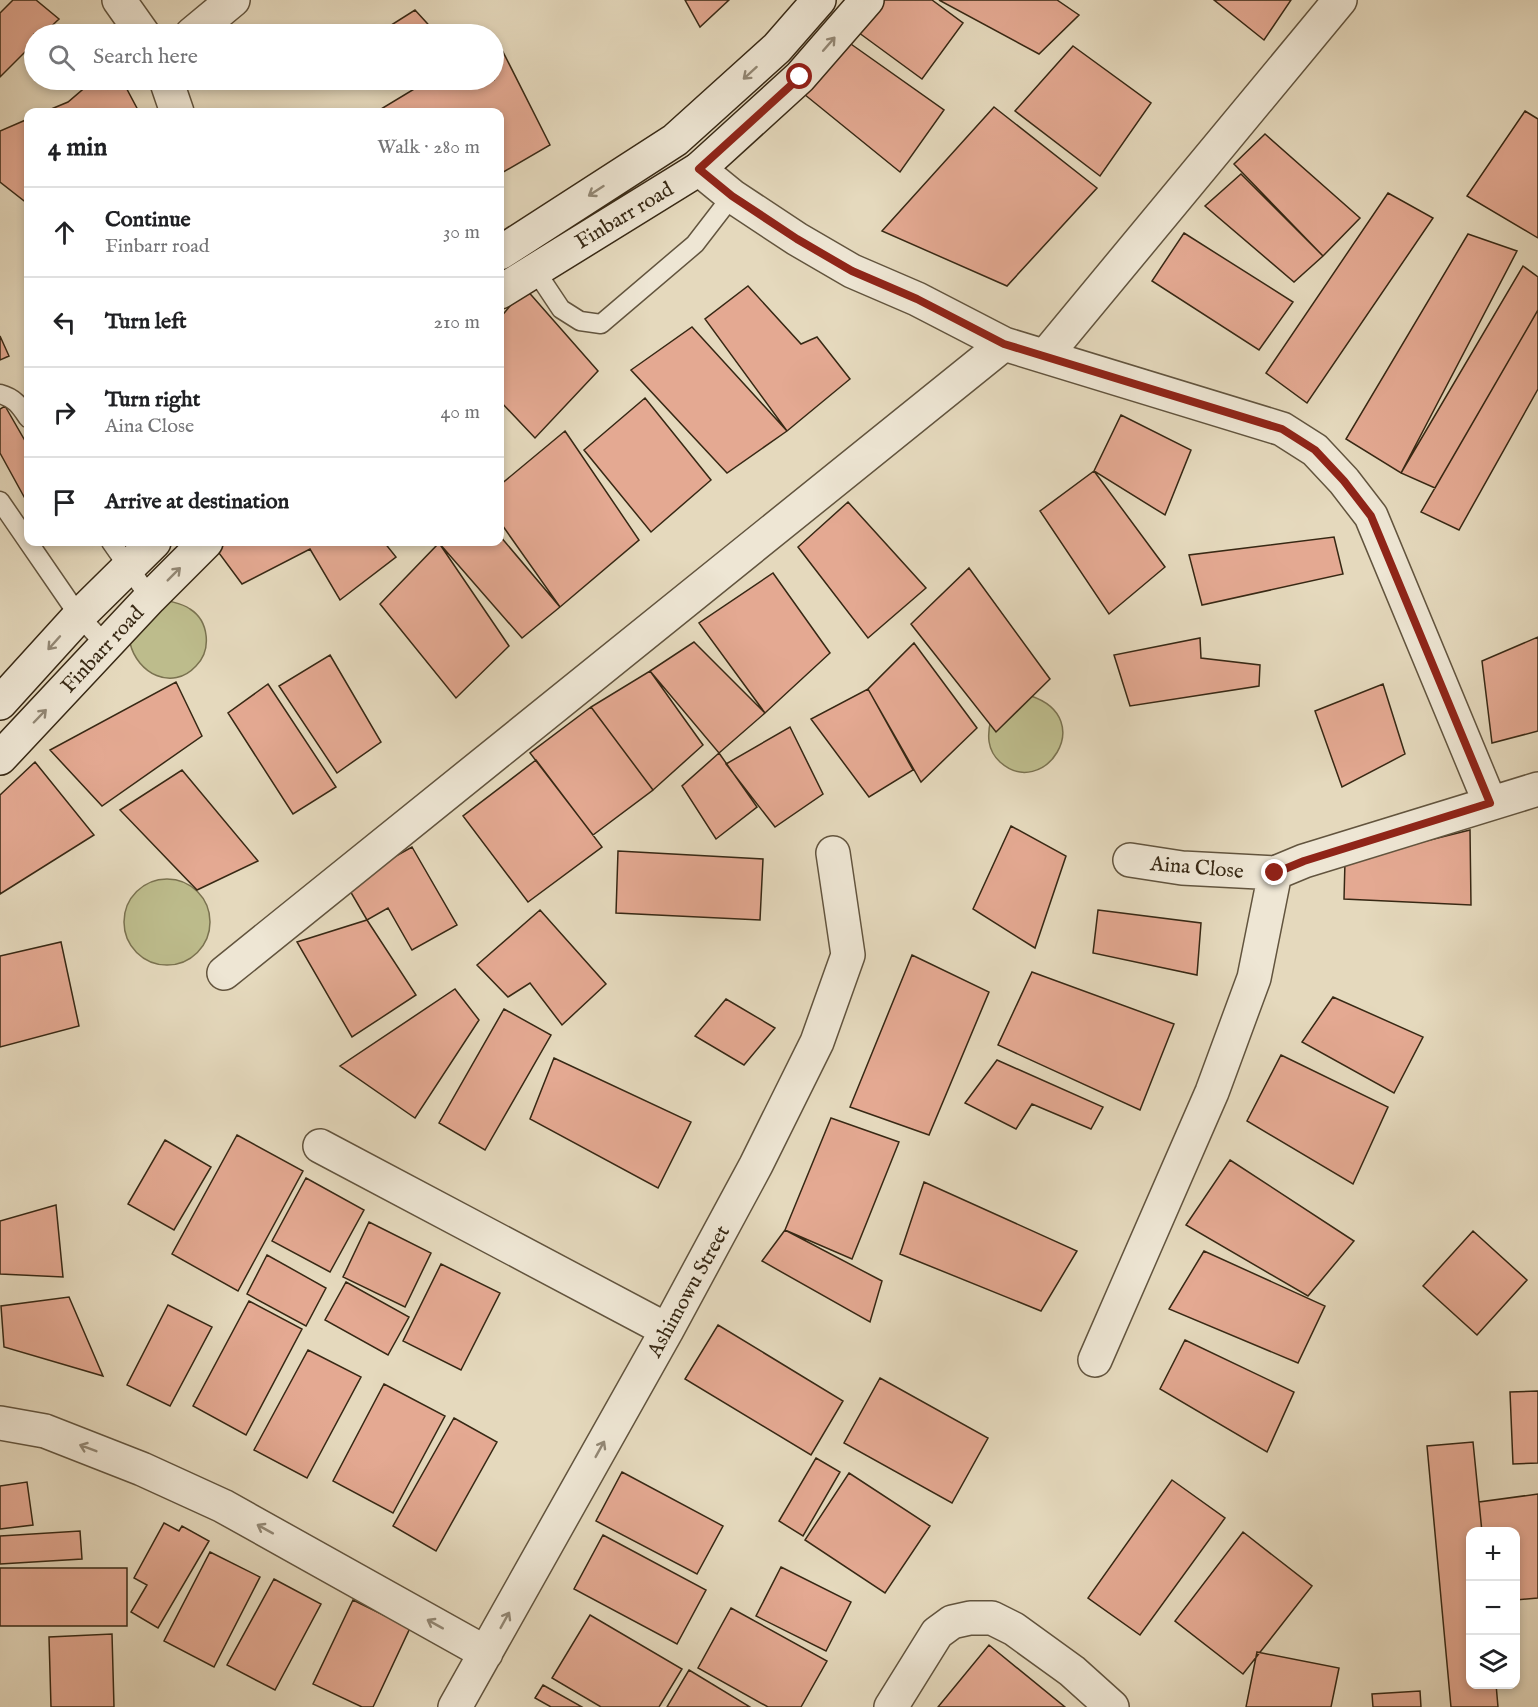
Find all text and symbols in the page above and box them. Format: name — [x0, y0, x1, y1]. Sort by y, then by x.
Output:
search box — [24, 24, 504, 90]
one-way arrow — [822, 37, 836, 52]
icon: search — [45, 41, 78, 74]
text: Search here — [93, 43, 198, 71]
route start — [786, 63, 812, 89]
one-way arrow — [743, 66, 758, 80]
text: 4 min — [48, 131, 107, 164]
text: Walk · 280 m — [377, 135, 480, 160]
street label: Finbarr road — [571, 176, 679, 256]
one-way arrow — [588, 186, 605, 198]
text: Continue — [105, 206, 191, 234]
icon: ahead — [48, 216, 81, 249]
text: 30 m — [443, 220, 480, 245]
text: Finbarr road — [105, 234, 209, 259]
icon: left — [48, 306, 81, 339]
text: Turn left — [105, 308, 187, 336]
text: 210 m — [434, 310, 480, 335]
text: Turn right — [105, 386, 200, 414]
icon: right — [48, 396, 81, 429]
text: 40 m — [441, 400, 480, 425]
text: Aina Close — [105, 414, 194, 439]
icon: arrive — [48, 486, 81, 519]
text: Arrive at destination — [105, 488, 289, 516]
one-way arrow — [167, 567, 182, 582]
street label: Finbarr road — [56, 600, 151, 699]
one-way arrow — [47, 636, 61, 651]
one-way arrow — [33, 708, 48, 723]
street label: Aina Close — [1148, 851, 1245, 886]
route end — [1261, 859, 1287, 885]
street label: Ashimowu Street — [641, 1221, 737, 1363]
one-way arrow — [595, 1441, 606, 1459]
one-way arrow — [79, 1442, 97, 1453]
one-way arrow — [257, 1523, 274, 1535]
map controls — [1466, 1527, 1520, 1689]
button: + — [1466, 1527, 1520, 1581]
button: − — [1466, 1581, 1520, 1635]
one-way arrow — [499, 1611, 511, 1628]
one-way arrow — [427, 1618, 444, 1630]
button: layers — [1466, 1635, 1520, 1689]

